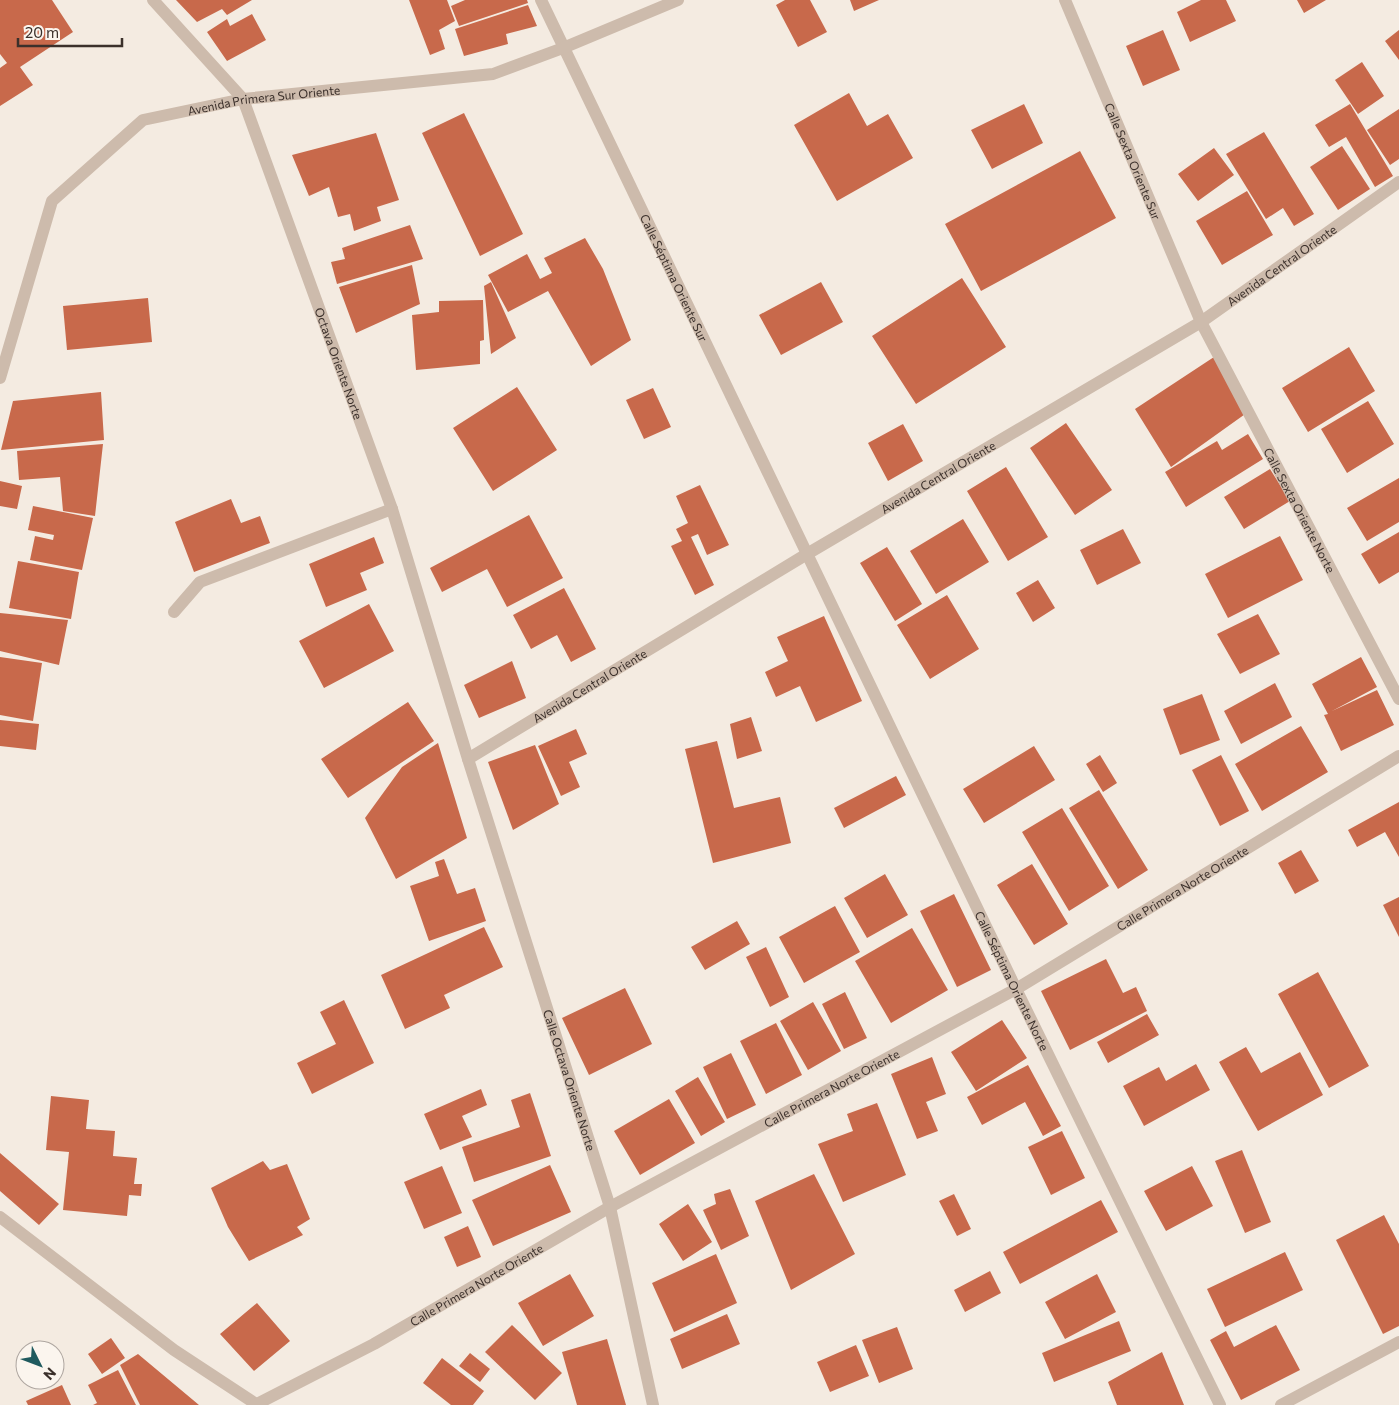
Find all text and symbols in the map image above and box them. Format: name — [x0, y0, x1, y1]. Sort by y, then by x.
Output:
scale bar — [18, 15, 121, 47]
text: 20 m — [25, 23, 59, 41]
street label: Avenida Primera Sur Oriente — [186, 82, 341, 117]
street label: Calle Sexta Oriente Sur — [1102, 101, 1164, 222]
street label: Calle Séptima Oriente Sur — [638, 212, 711, 344]
street label: Avenida Central Oriente — [1224, 222, 1339, 308]
street label: Octava Oriente Norte — [312, 305, 366, 421]
street label: Avenida Central Oriente — [878, 438, 998, 516]
street label: Calle Sexta Oriente Norte — [1261, 445, 1338, 575]
street label: Avenida Central Oriente — [530, 646, 649, 725]
street label: Calle Primera Norte Oriente — [1114, 843, 1251, 933]
street label: Calle Séptima Oriente Norte — [973, 909, 1052, 1053]
street label: Calle Octava Oriente Norte — [541, 1008, 599, 1152]
street label: Calle Primera Norte Oriente — [761, 1046, 902, 1130]
street label: Calle Primera Norte Oriente — [407, 1241, 545, 1329]
north arrow — [15, 1340, 65, 1390]
text: N — [40, 1364, 60, 1384]

